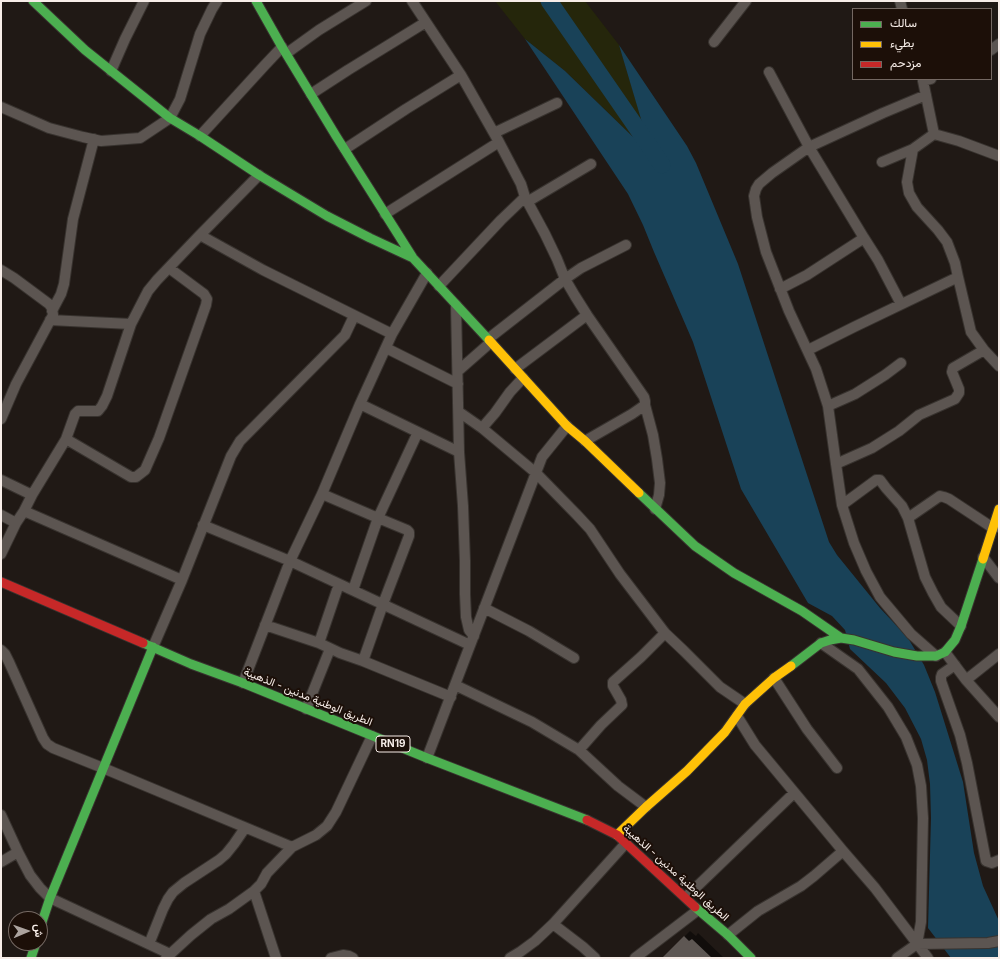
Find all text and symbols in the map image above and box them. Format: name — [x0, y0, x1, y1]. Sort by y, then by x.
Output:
legend — [852, 8, 992, 80]
text: سالك — [890, 15, 917, 30]
text: بطيء — [890, 35, 914, 50]
text: مزدحم — [890, 55, 921, 70]
street label: الطريق الوطنية مدنين - الذهيبة — [242, 665, 374, 729]
road number: RN19 — [376, 736, 410, 752]
street label: الطريق الوطنية مدنين - الذهيبة — [620, 822, 732, 924]
north arrow — [8, 911, 48, 951]
text: ش — [32, 924, 46, 937]

